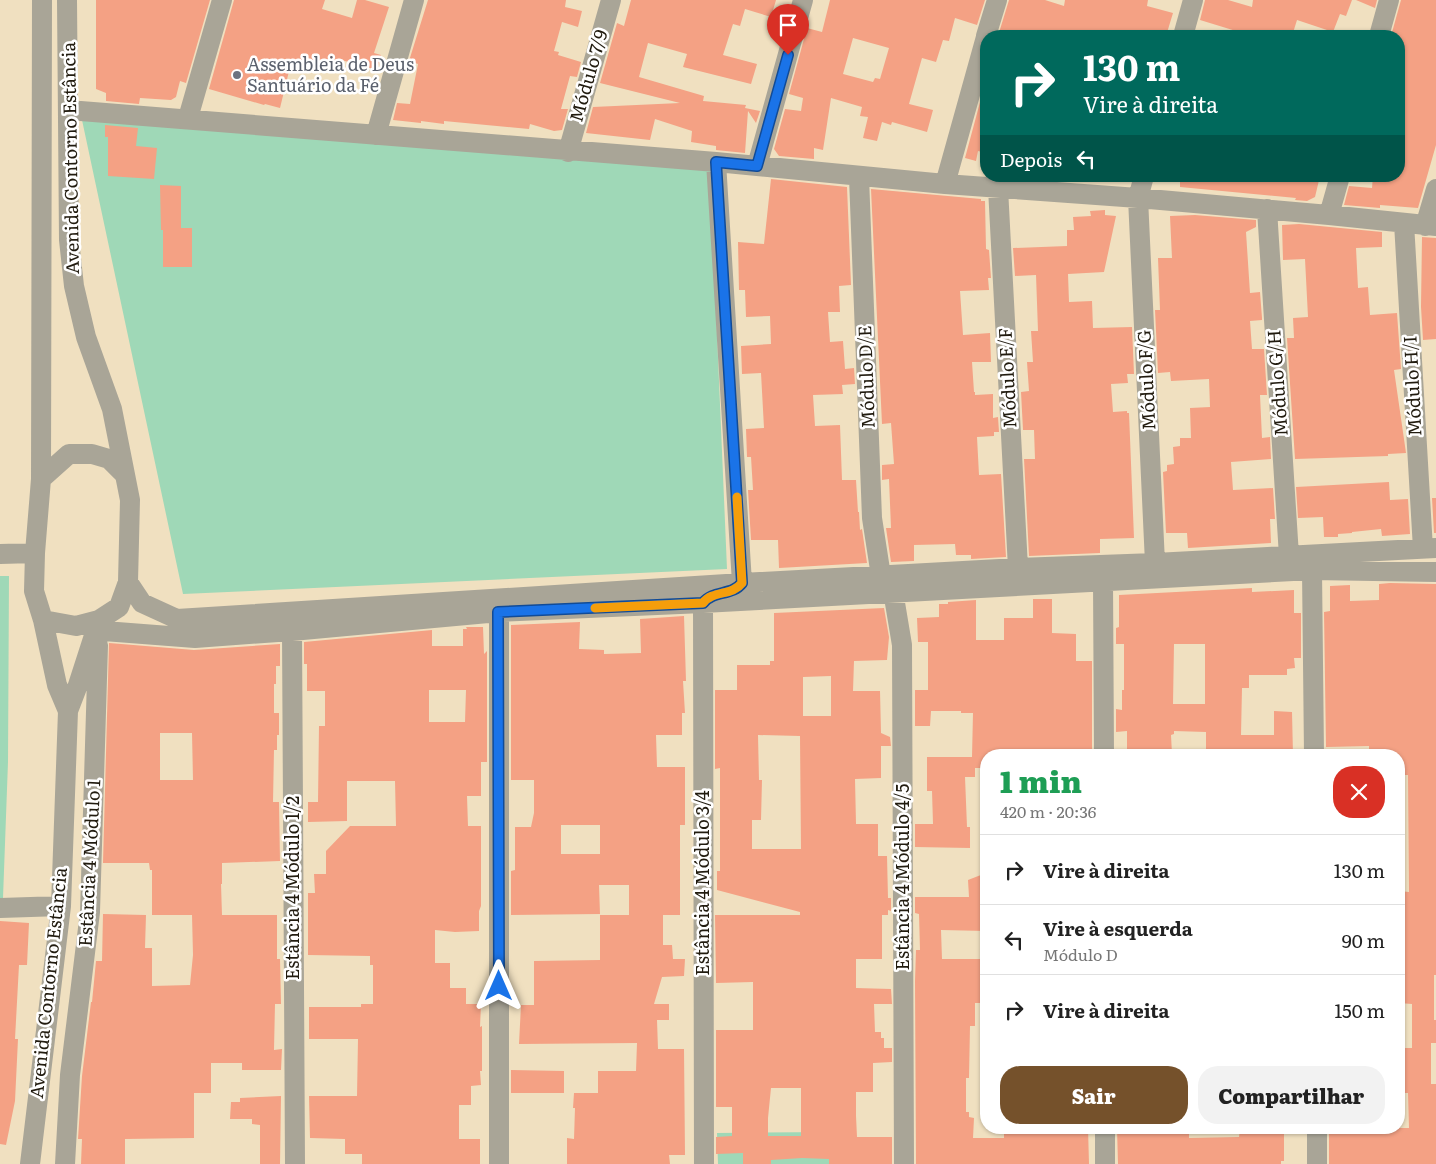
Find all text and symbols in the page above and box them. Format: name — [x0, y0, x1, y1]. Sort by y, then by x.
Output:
pin — [767, 4, 809, 55]
icon: arrive — [774, 11, 802, 39]
street label: Módulo 7/9 — [562, 26, 614, 125]
text: 130 m — [1083, 40, 1180, 92]
street label: Avenida Contorno Estância — [54, 41, 85, 274]
place label: Assembleia de Deus Santuário da Fé — [247, 50, 414, 98]
icon: right — [1000, 50, 1065, 115]
marker: Assembleia de Deus Santuário da Fé — [231, 69, 243, 81]
text: Vire à direita — [1083, 87, 1218, 120]
text: Depois — [1000, 145, 1062, 173]
icon: left — [1072, 145, 1100, 173]
street label: Módulo D/E — [850, 325, 881, 429]
street label: Módulo E/F — [990, 327, 1023, 429]
street label: Módulo F/G — [1129, 329, 1162, 431]
street label: Módulo G/H — [1259, 329, 1294, 437]
street label: Módulo H/I — [1395, 335, 1428, 437]
text: 1 min — [1000, 758, 1082, 802]
button: close — [1333, 766, 1385, 818]
street label: Estância 4 Módulo 1 — [71, 779, 106, 947]
street label: Estância 4 Módulo 4/5 — [888, 784, 915, 970]
street label: Estância 4 Módulo 3/4 — [688, 790, 715, 976]
street label: Estância 4 Módulo 1/2 — [278, 796, 305, 980]
text: 420 m · 20:36 — [1000, 799, 1096, 823]
icon: right — [1000, 856, 1028, 884]
text: Vire à direita — [1043, 856, 1170, 884]
text: 130 m — [1334, 856, 1385, 884]
street label: Avenida Contorno Estância — [22, 866, 73, 1100]
text: Vire à esquerda — [1043, 914, 1193, 942]
icon: left — [1000, 926, 1028, 954]
text: 90 m — [1342, 926, 1385, 954]
text: Módulo D — [1043, 942, 1118, 966]
position arrow — [472, 959, 524, 1011]
icon: right — [1000, 996, 1028, 1024]
text: Vire à direita — [1043, 996, 1170, 1024]
text: 150 m — [1334, 996, 1385, 1024]
button: Sair — [1000, 1066, 1188, 1124]
button: Compartilhar — [1198, 1066, 1385, 1124]

